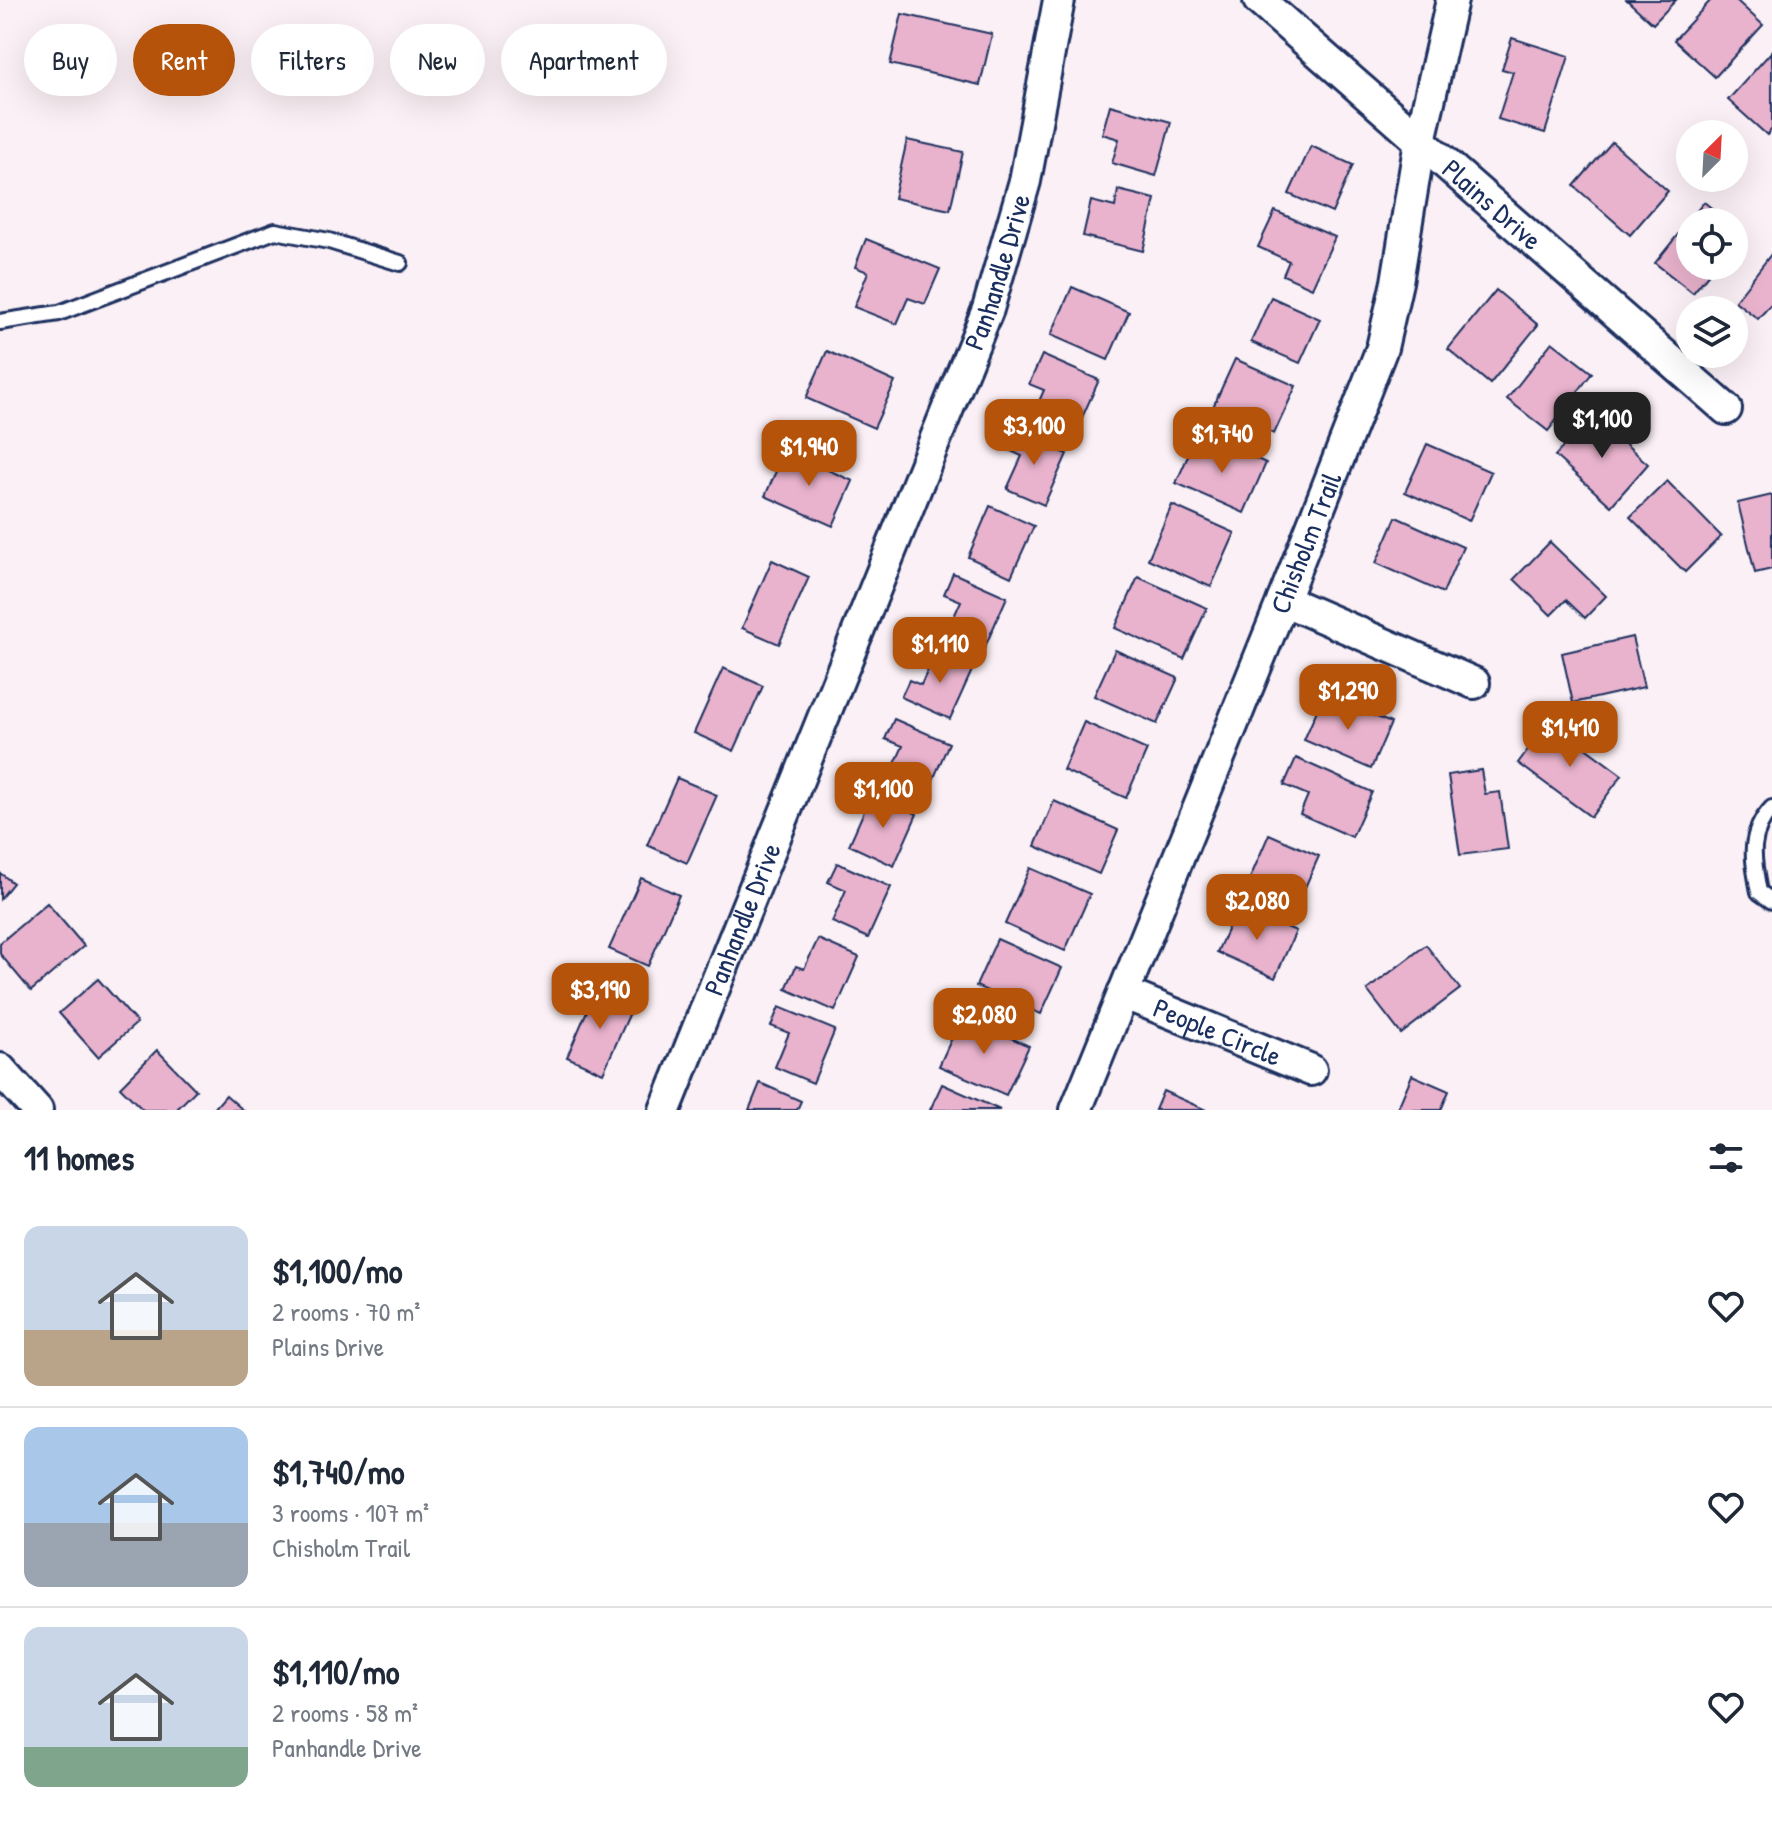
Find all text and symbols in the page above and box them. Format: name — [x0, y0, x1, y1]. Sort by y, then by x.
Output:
chip: Buy — [24, 24, 117, 96]
chip: Rent — [133, 24, 235, 96]
chip: Filters — [251, 24, 374, 96]
chip: New — [390, 24, 485, 96]
chip: Apartment — [501, 24, 667, 96]
north arrow — [1676, 120, 1748, 192]
map controls — [1676, 120, 1748, 368]
street label: Plains Drive — [1434, 150, 1550, 258]
street label: Panhandle Drive — [955, 189, 1039, 355]
button: locate — [1676, 208, 1748, 280]
button: layers — [1676, 296, 1748, 368]
pin: $1,100 — [1537, 392, 1667, 460]
pin: $3,100 — [969, 399, 1099, 467]
text: $1,100 — [1572, 400, 1632, 435]
text: $3,100 — [1003, 407, 1065, 442]
pin: $1,740 — [1157, 407, 1287, 475]
text: $1,740 — [1191, 415, 1253, 450]
pin: $1,940 — [744, 420, 874, 488]
text: $1,940 — [780, 428, 838, 463]
street label: Chisholm Trail — [1261, 466, 1351, 619]
pin: $1,110 — [875, 617, 1005, 685]
text: $1,110 — [911, 625, 969, 660]
pin: $1,290 — [1283, 664, 1413, 732]
text: $1,290 — [1317, 672, 1379, 707]
pin: $1,410 — [1505, 701, 1635, 769]
text: $1,410 — [1541, 709, 1599, 744]
pin: $1,100 — [818, 762, 948, 830]
text: $1,100 — [853, 770, 913, 805]
street label: Panhandle Drive — [694, 837, 790, 1001]
pin: $2,080 — [1192, 874, 1322, 942]
text: $2,080 — [1224, 882, 1290, 917]
pin: $3,190 — [535, 963, 665, 1031]
text: $3,190 — [570, 971, 630, 1006]
pin: $2,080 — [919, 988, 1049, 1056]
street label: People Circle — [1148, 989, 1287, 1075]
text: $2,080 — [951, 996, 1017, 1031]
text: 11 homes — [24, 1135, 134, 1181]
icon: filters — [1704, 1136, 1748, 1180]
text: $1,100/mo — [272, 1248, 402, 1294]
icon: home — [88, 1258, 184, 1354]
icon: heart — [1704, 1284, 1748, 1328]
text: 2 rooms · 70 m² — [272, 1294, 420, 1329]
text: Plains Drive — [272, 1329, 384, 1364]
text: $1,740/mo — [272, 1449, 404, 1495]
icon: home — [88, 1459, 184, 1555]
icon: heart — [1704, 1485, 1748, 1529]
text: 3 rooms · 107 m² — [272, 1495, 429, 1530]
text: Chisholm Trail — [272, 1530, 410, 1565]
text: $1,110/mo — [272, 1649, 400, 1695]
icon: home — [88, 1659, 184, 1755]
icon: heart — [1704, 1685, 1748, 1729]
text: 2 rooms · 58 m² — [272, 1695, 418, 1730]
text: Panhandle Drive — [272, 1730, 422, 1765]

